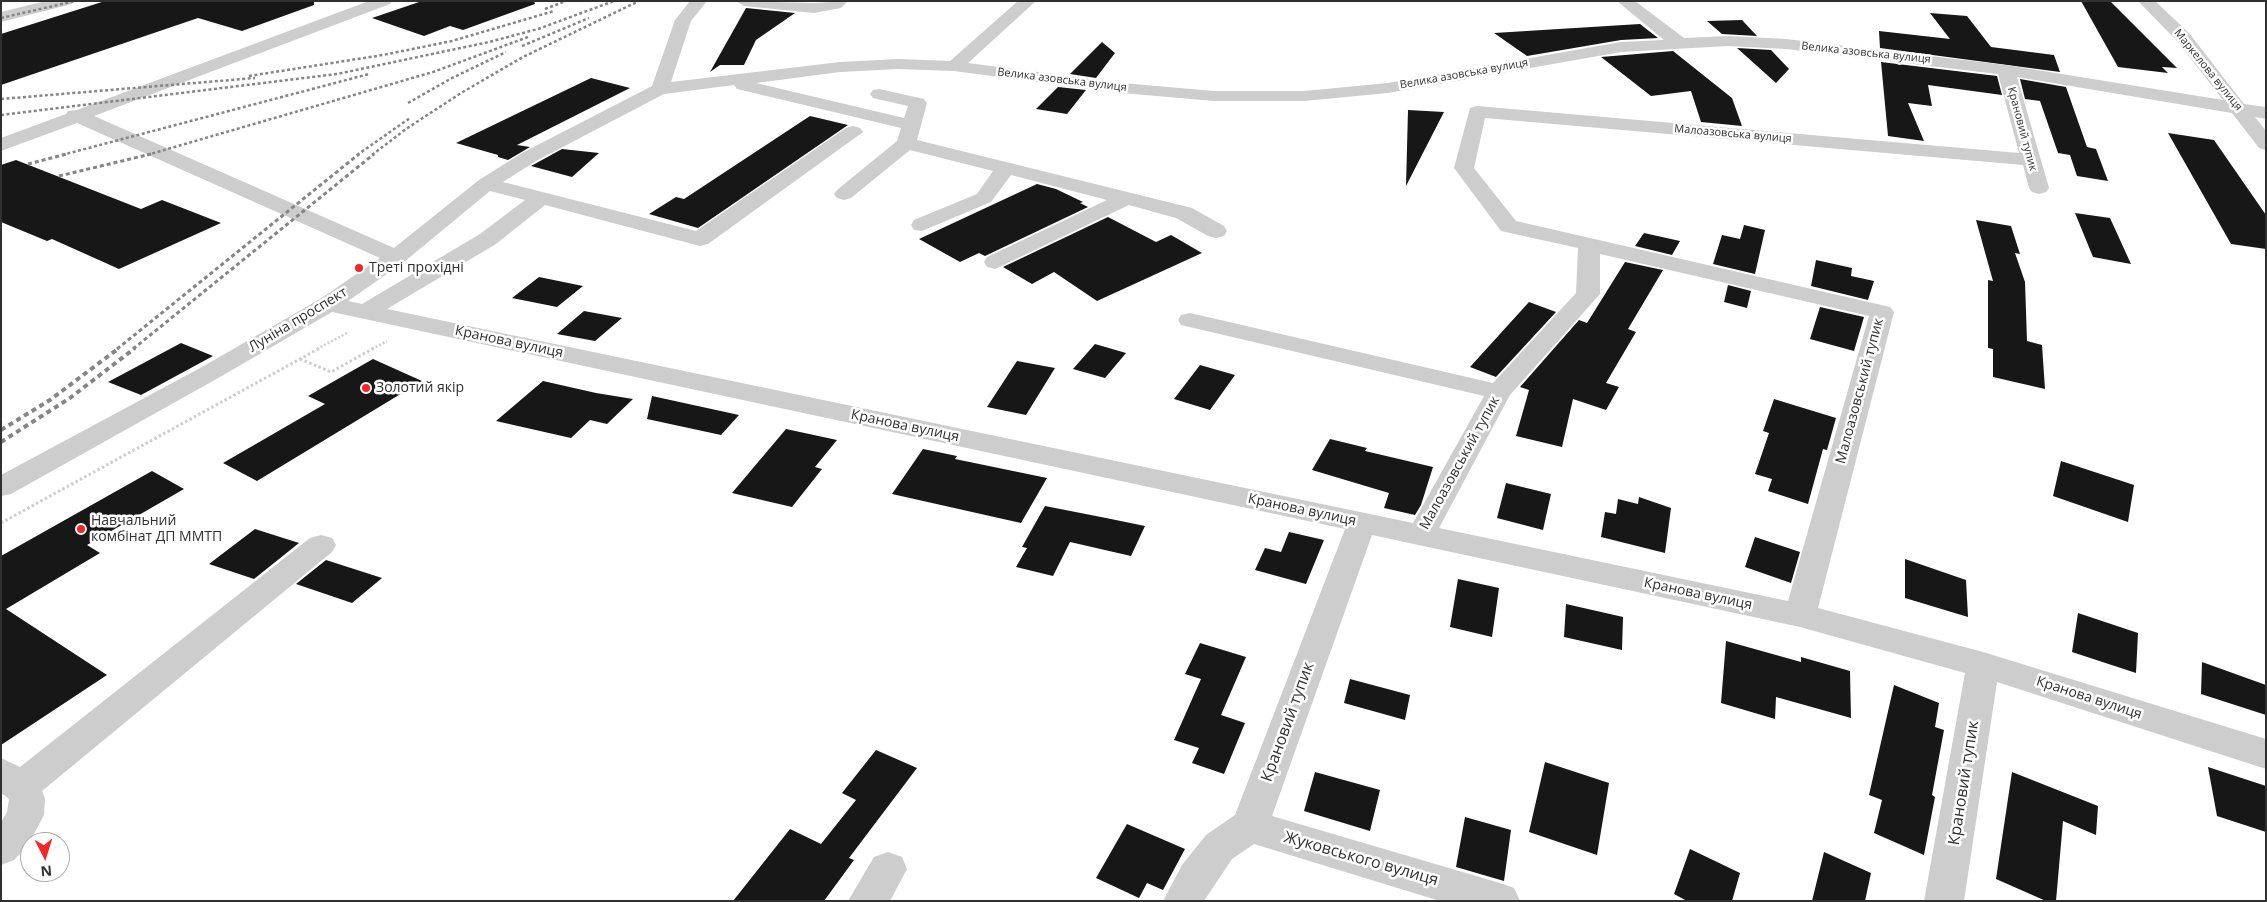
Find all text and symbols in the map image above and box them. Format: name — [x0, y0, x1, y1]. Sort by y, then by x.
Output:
street label: Маркелова вулиця — [2171, 27, 2245, 113]
street label: Велика азовська вулиця — [1801, 40, 1931, 66]
street label: Велика азовська вулиця — [1399, 56, 1529, 92]
street label: Велика азовська вулиця — [997, 66, 1127, 94]
street label: Крановий тупик — [2004, 86, 2040, 172]
street label: Малоазовська вулиця — [1674, 122, 1792, 146]
place label: Треті прохідні — [369, 260, 464, 276]
marker: Треті прохідні — [353, 262, 365, 274]
street label: Луніна проспект — [246, 284, 350, 356]
street label: Малоазовський тупик — [1832, 316, 1888, 466]
street label: Кранова вулиця — [453, 322, 565, 362]
place label: Золотий якір — [376, 380, 464, 396]
marker: Золотий якір — [360, 382, 372, 394]
street label: Малоазовський тупик — [1416, 393, 1504, 533]
street label: Кранова вулиця — [849, 406, 961, 446]
street label: Кранова вулиця — [1246, 490, 1358, 530]
place label: Навчальний комбінат ДП ММТП — [91, 513, 222, 546]
marker: Навчальний комбінат ДП ММТП — [75, 523, 87, 535]
street label: Кранова вулиця — [1642, 574, 1754, 614]
street label: Крановий тупик — [1257, 660, 1319, 784]
street label: Кранова вулиця — [2034, 673, 2144, 723]
street label: Крановий тупик — [1945, 719, 1983, 847]
street label: Жуковського вулиця — [1282, 828, 1440, 890]
north arrow — [20, 832, 70, 882]
text: N — [40, 861, 53, 881]

